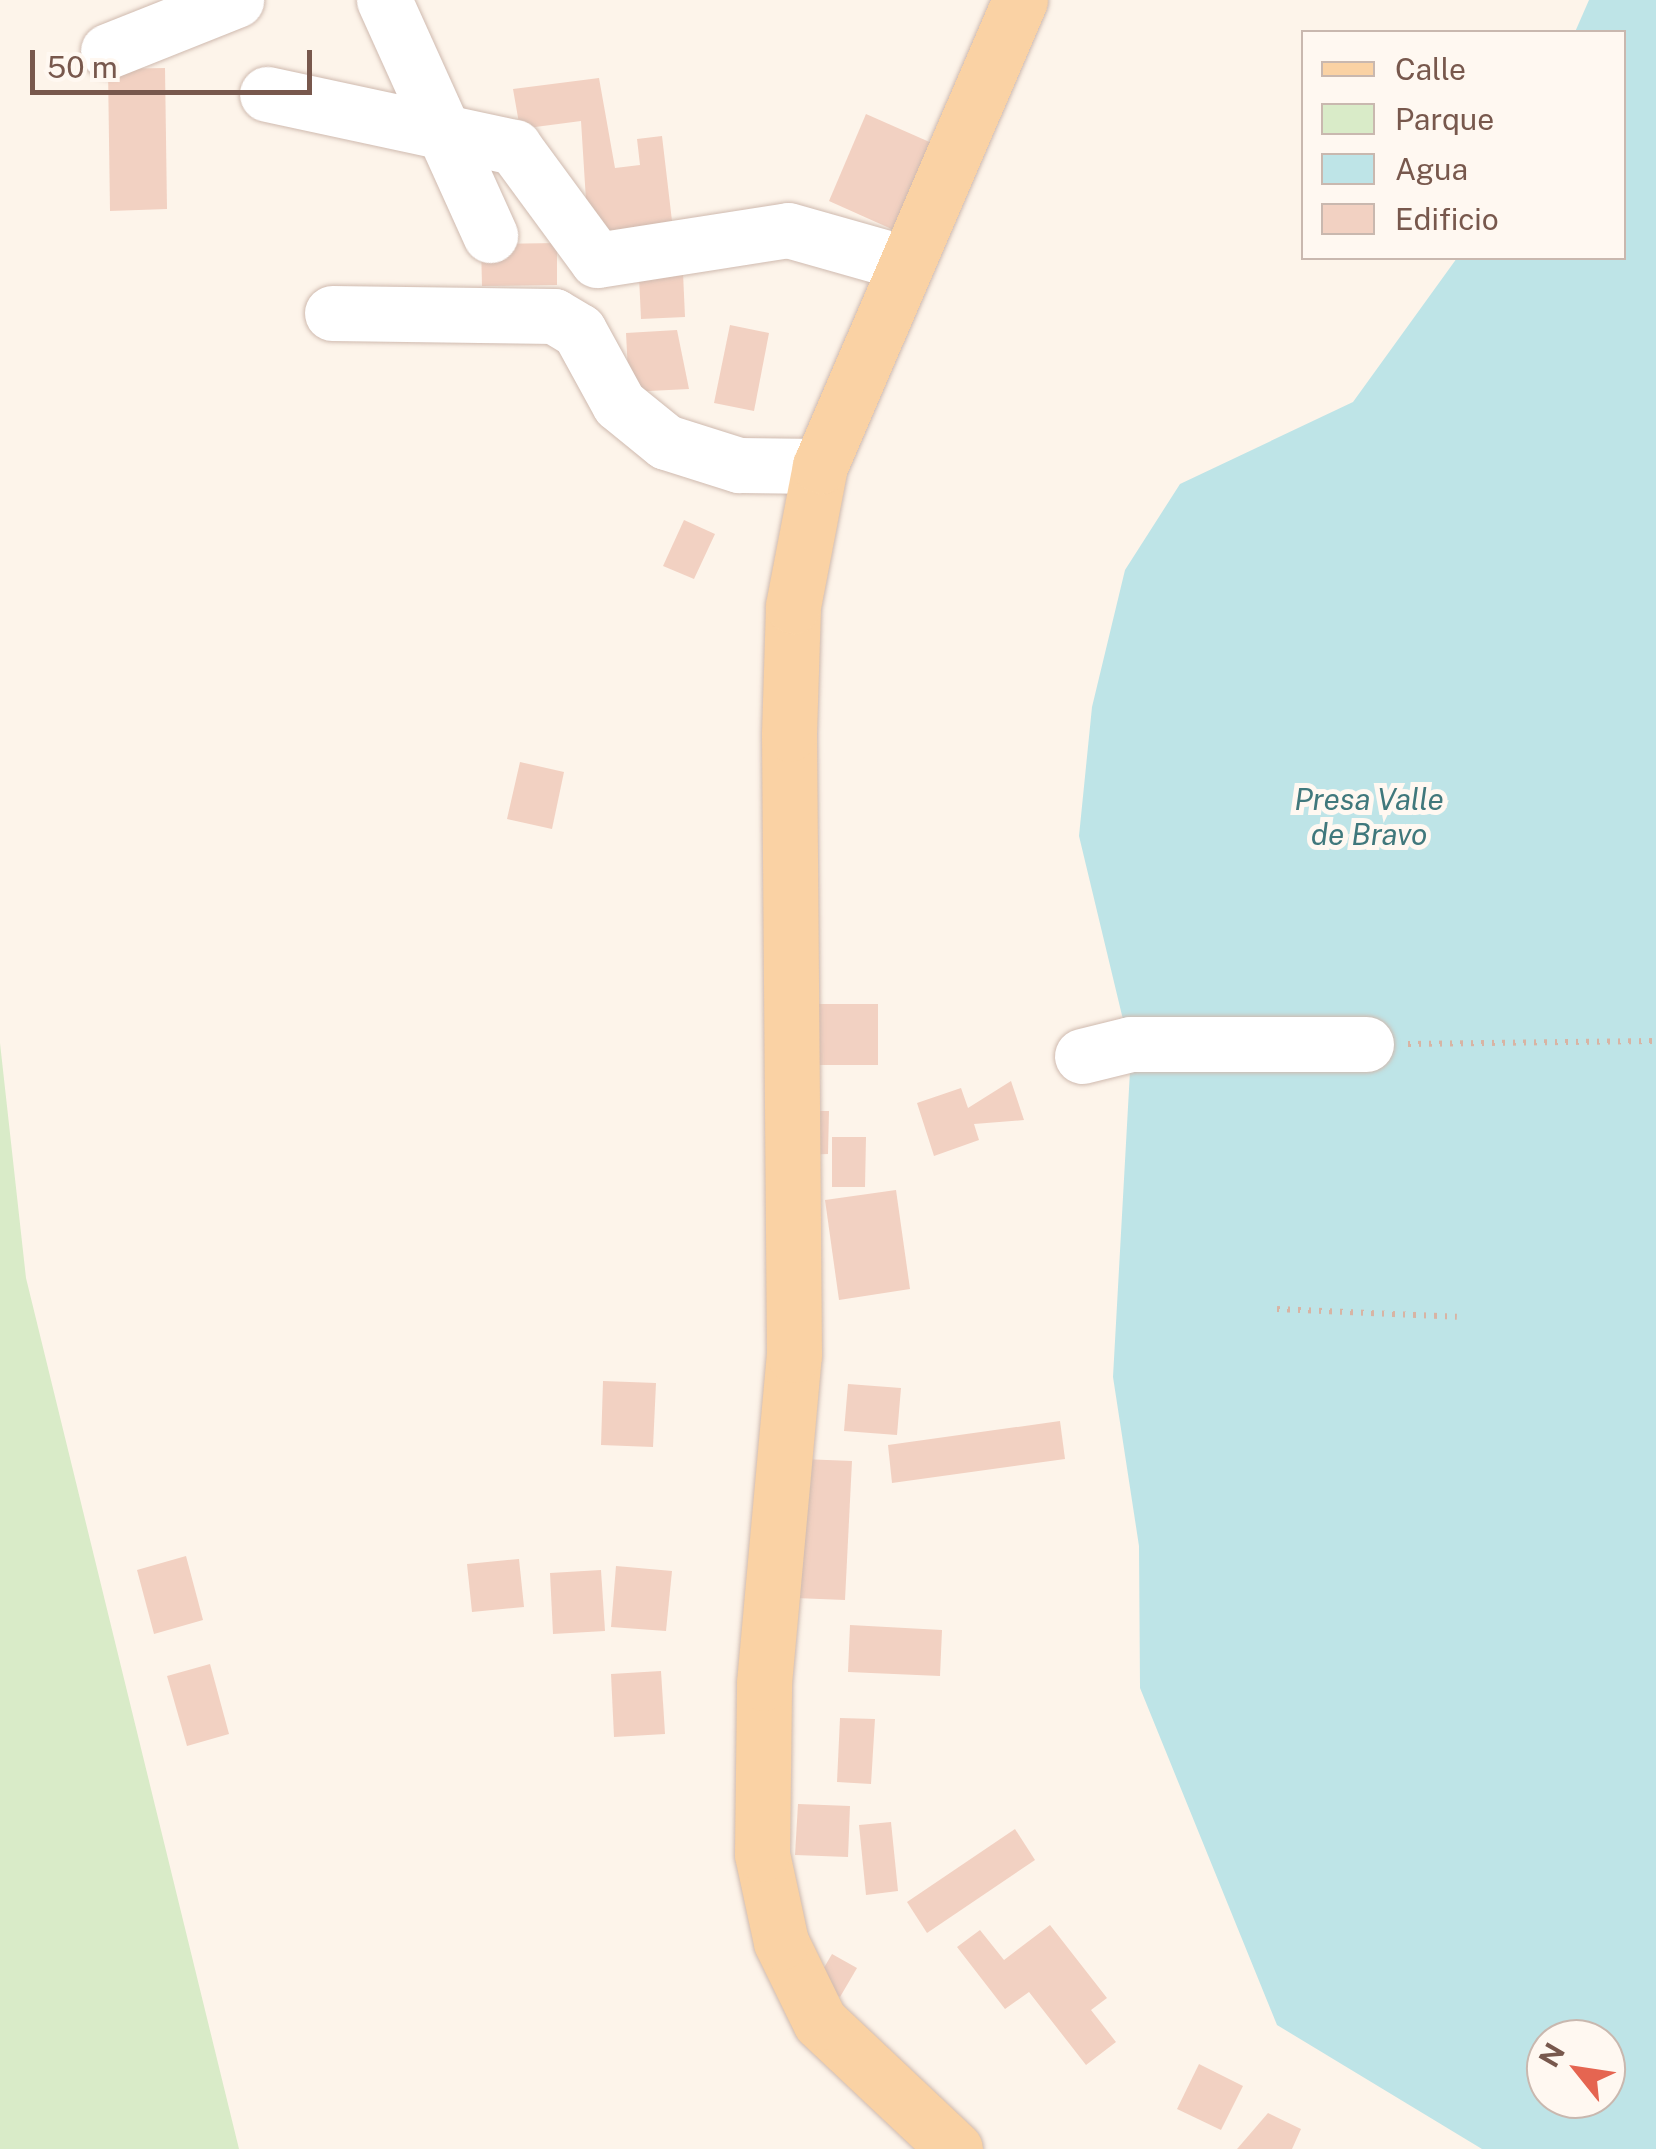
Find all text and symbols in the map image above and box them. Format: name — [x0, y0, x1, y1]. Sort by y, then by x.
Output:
scale bar — [35, 30, 318, 92]
legend — [1301, 30, 1626, 260]
text: 50 m — [47, 49, 118, 85]
text: Calle — [1395, 51, 1466, 87]
text: Parque — [1395, 101, 1494, 137]
text: Agua — [1395, 151, 1468, 187]
text: Edificio — [1395, 201, 1499, 237]
water label: Presa Valle de Bravo — [1294, 781, 1444, 852]
north arrow — [1526, 2019, 1626, 2119]
text: N — [1532, 2037, 1571, 2072]

